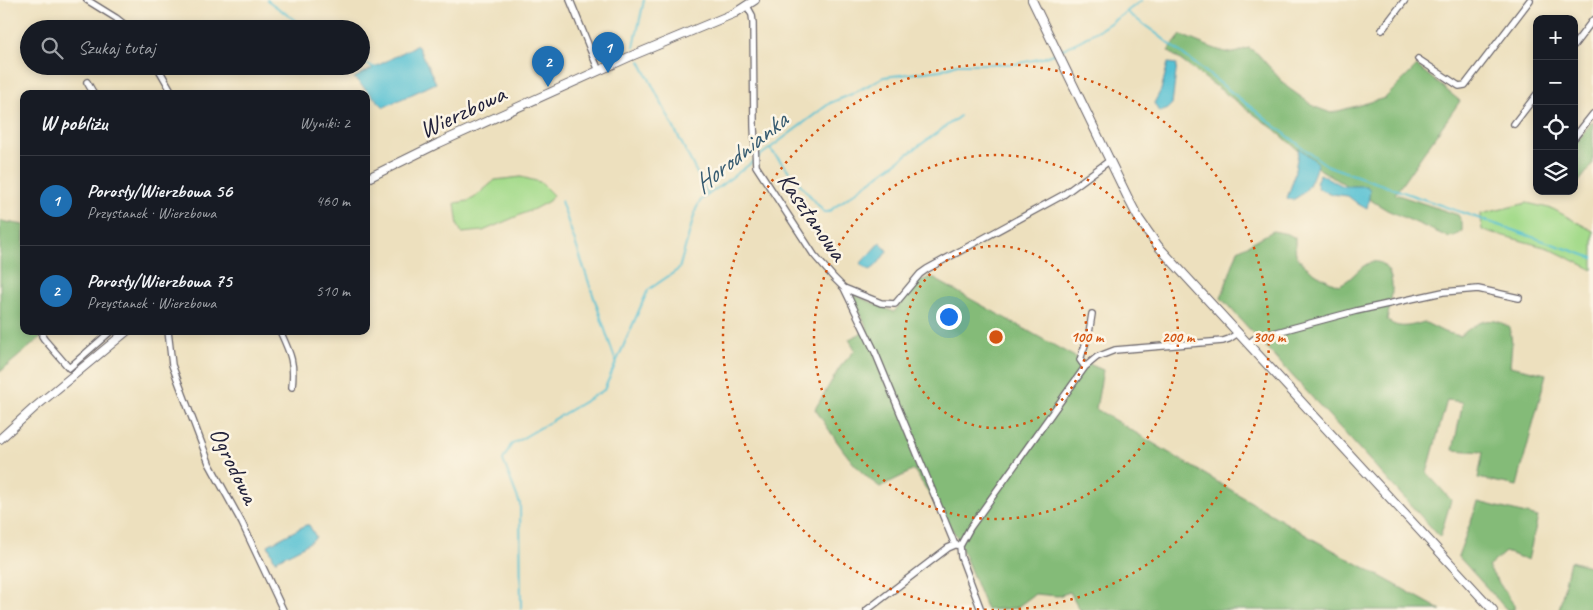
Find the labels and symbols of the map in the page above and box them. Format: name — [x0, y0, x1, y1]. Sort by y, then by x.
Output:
pin: 1 — [592, 32, 624, 73]
pin: 2 — [532, 46, 564, 87]
street label: Wierzbowa — [414, 77, 513, 146]
water label: Horodnianka — [686, 103, 796, 200]
street label: Kasztanowa — [770, 166, 855, 269]
your location — [936, 304, 962, 330]
centre of rings — [987, 328, 1005, 346]
text: 100 m — [1071, 328, 1105, 347]
text: 200 m — [1162, 328, 1196, 347]
text: 300 m — [1253, 328, 1287, 347]
street label: Ogrodowa — [202, 422, 268, 512]

